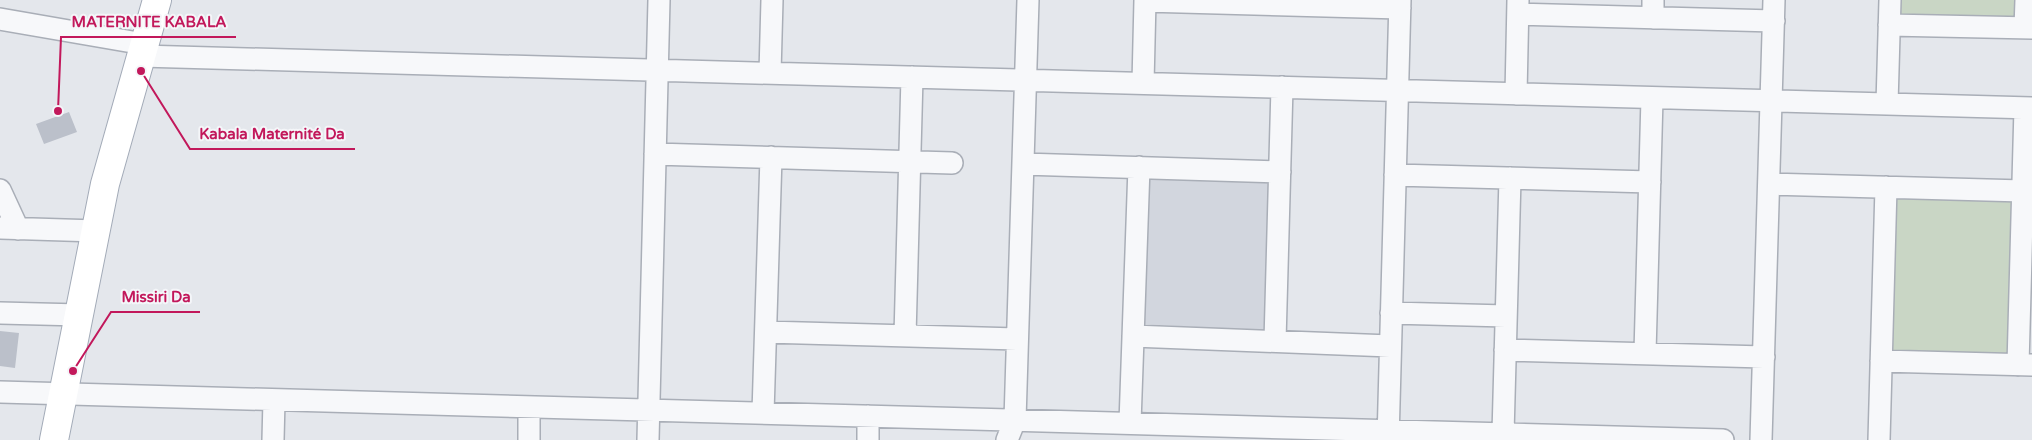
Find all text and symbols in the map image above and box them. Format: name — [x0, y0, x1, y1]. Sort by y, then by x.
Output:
callout: MATERNITE KABALA — [61, 7, 236, 37]
text: MATERNITE KABALA — [71, 13, 227, 31]
callout: Kabala Maternité Da — [190, 119, 355, 149]
text: Kabala Maternité Da — [199, 125, 345, 143]
callout: Missiri Da — [111, 282, 200, 312]
text: Missiri Da — [121, 288, 191, 306]

